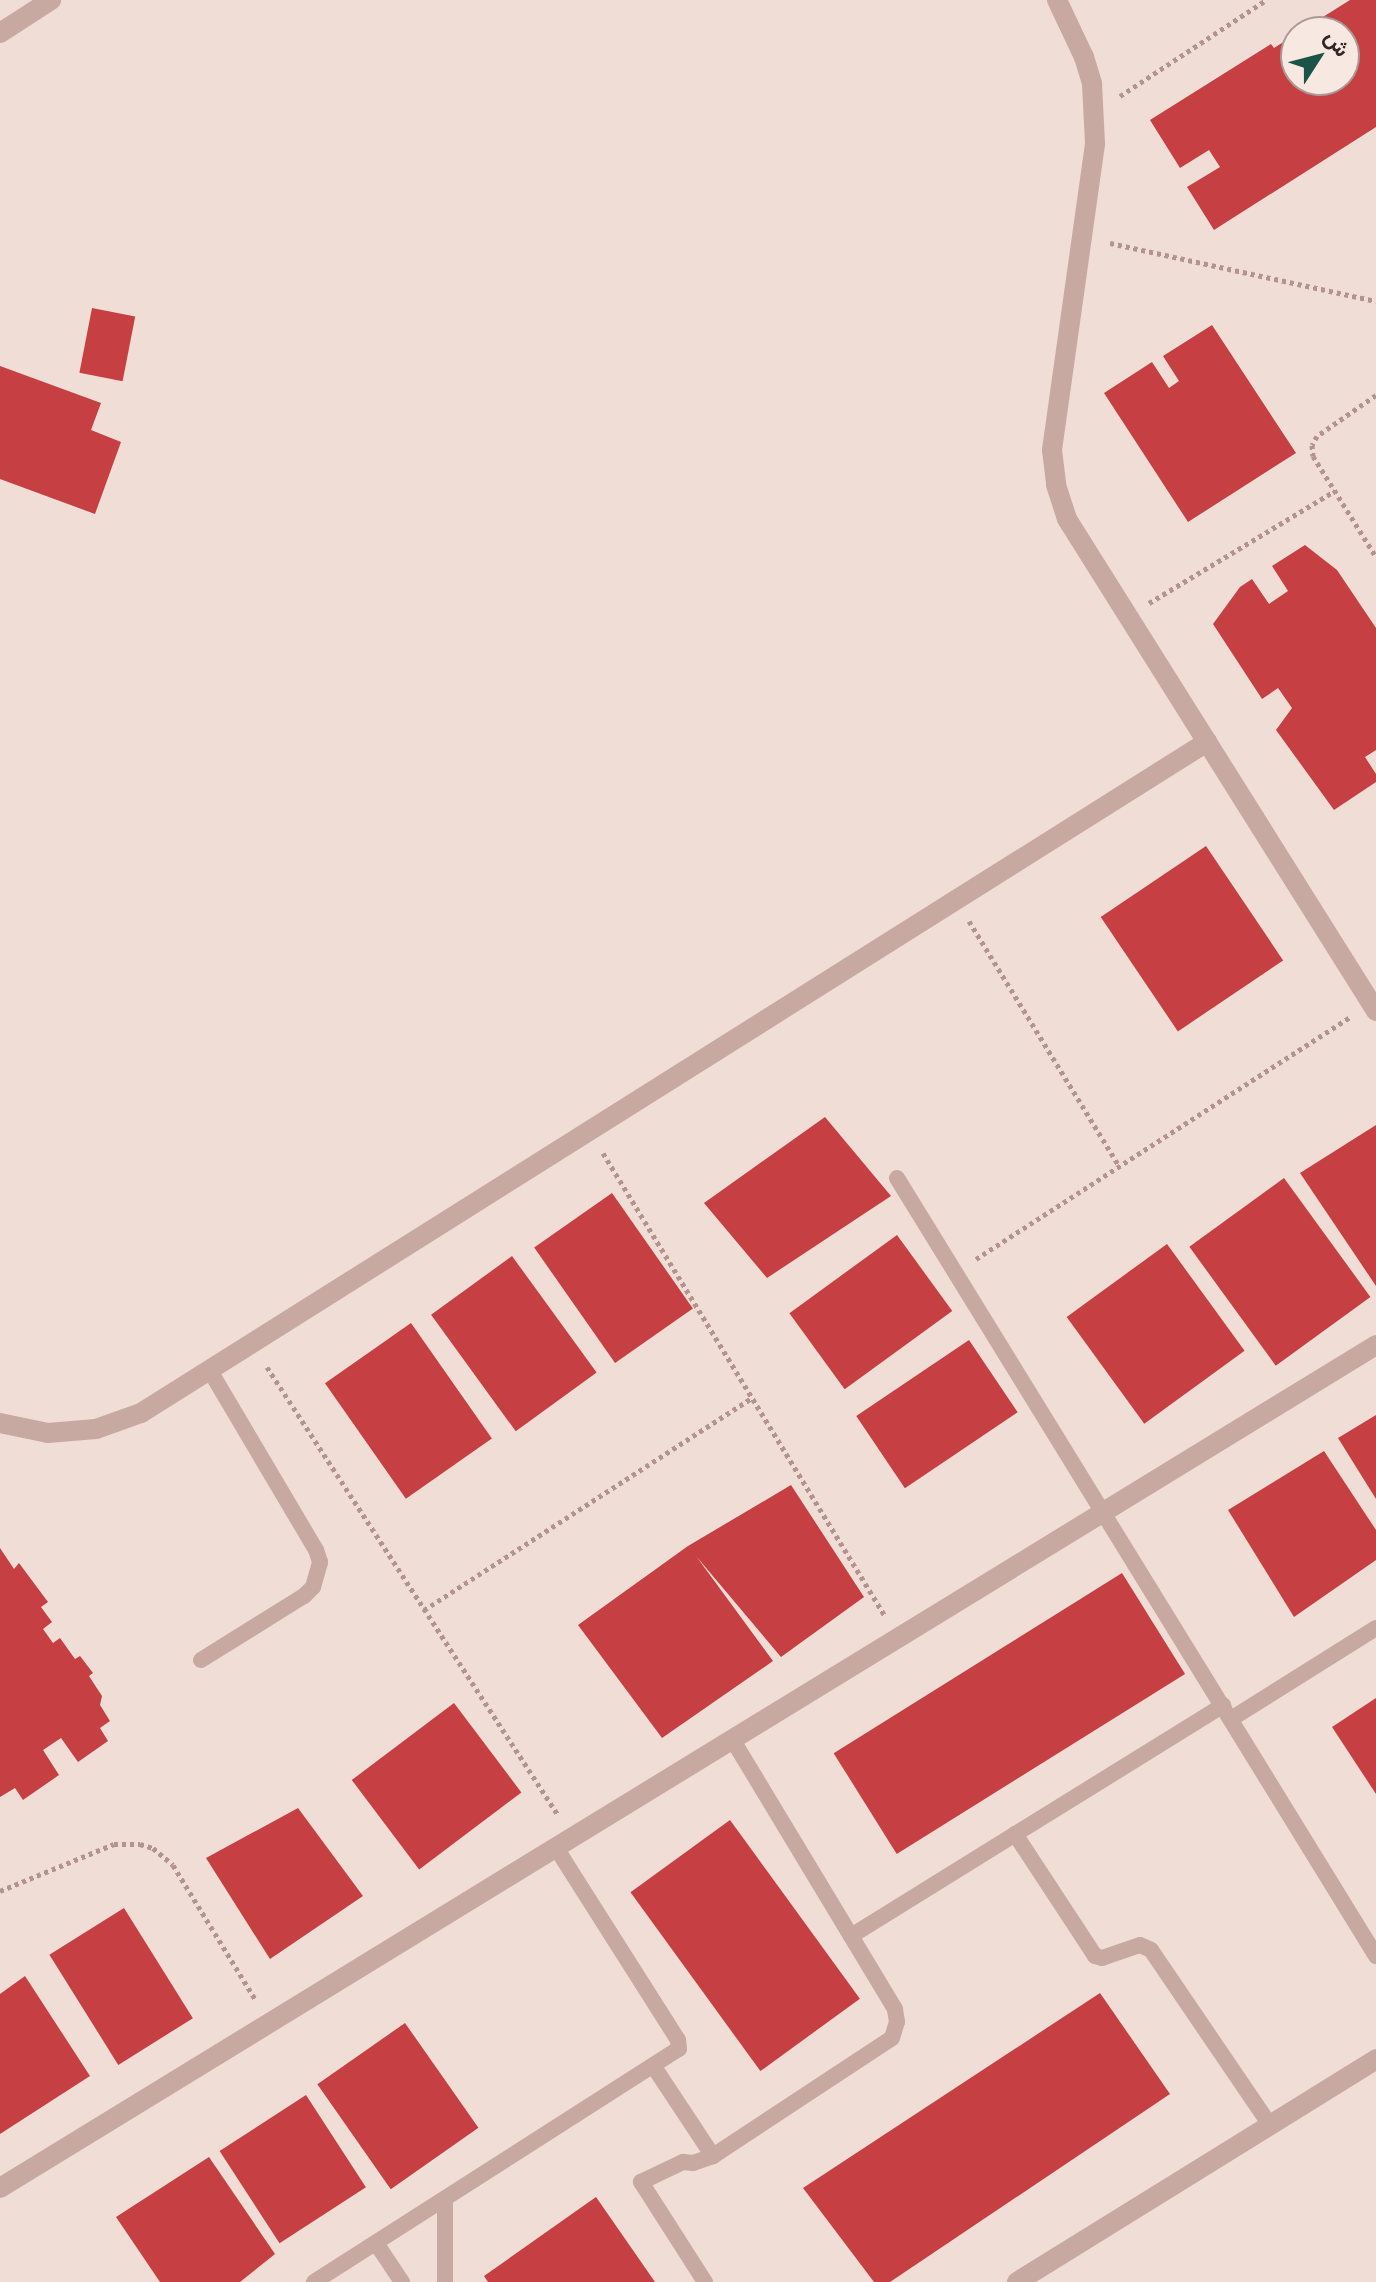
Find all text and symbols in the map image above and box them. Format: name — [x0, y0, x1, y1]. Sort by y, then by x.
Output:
north arrow — [1280, 16, 1360, 96]
text: ش — [1318, 24, 1358, 63]

